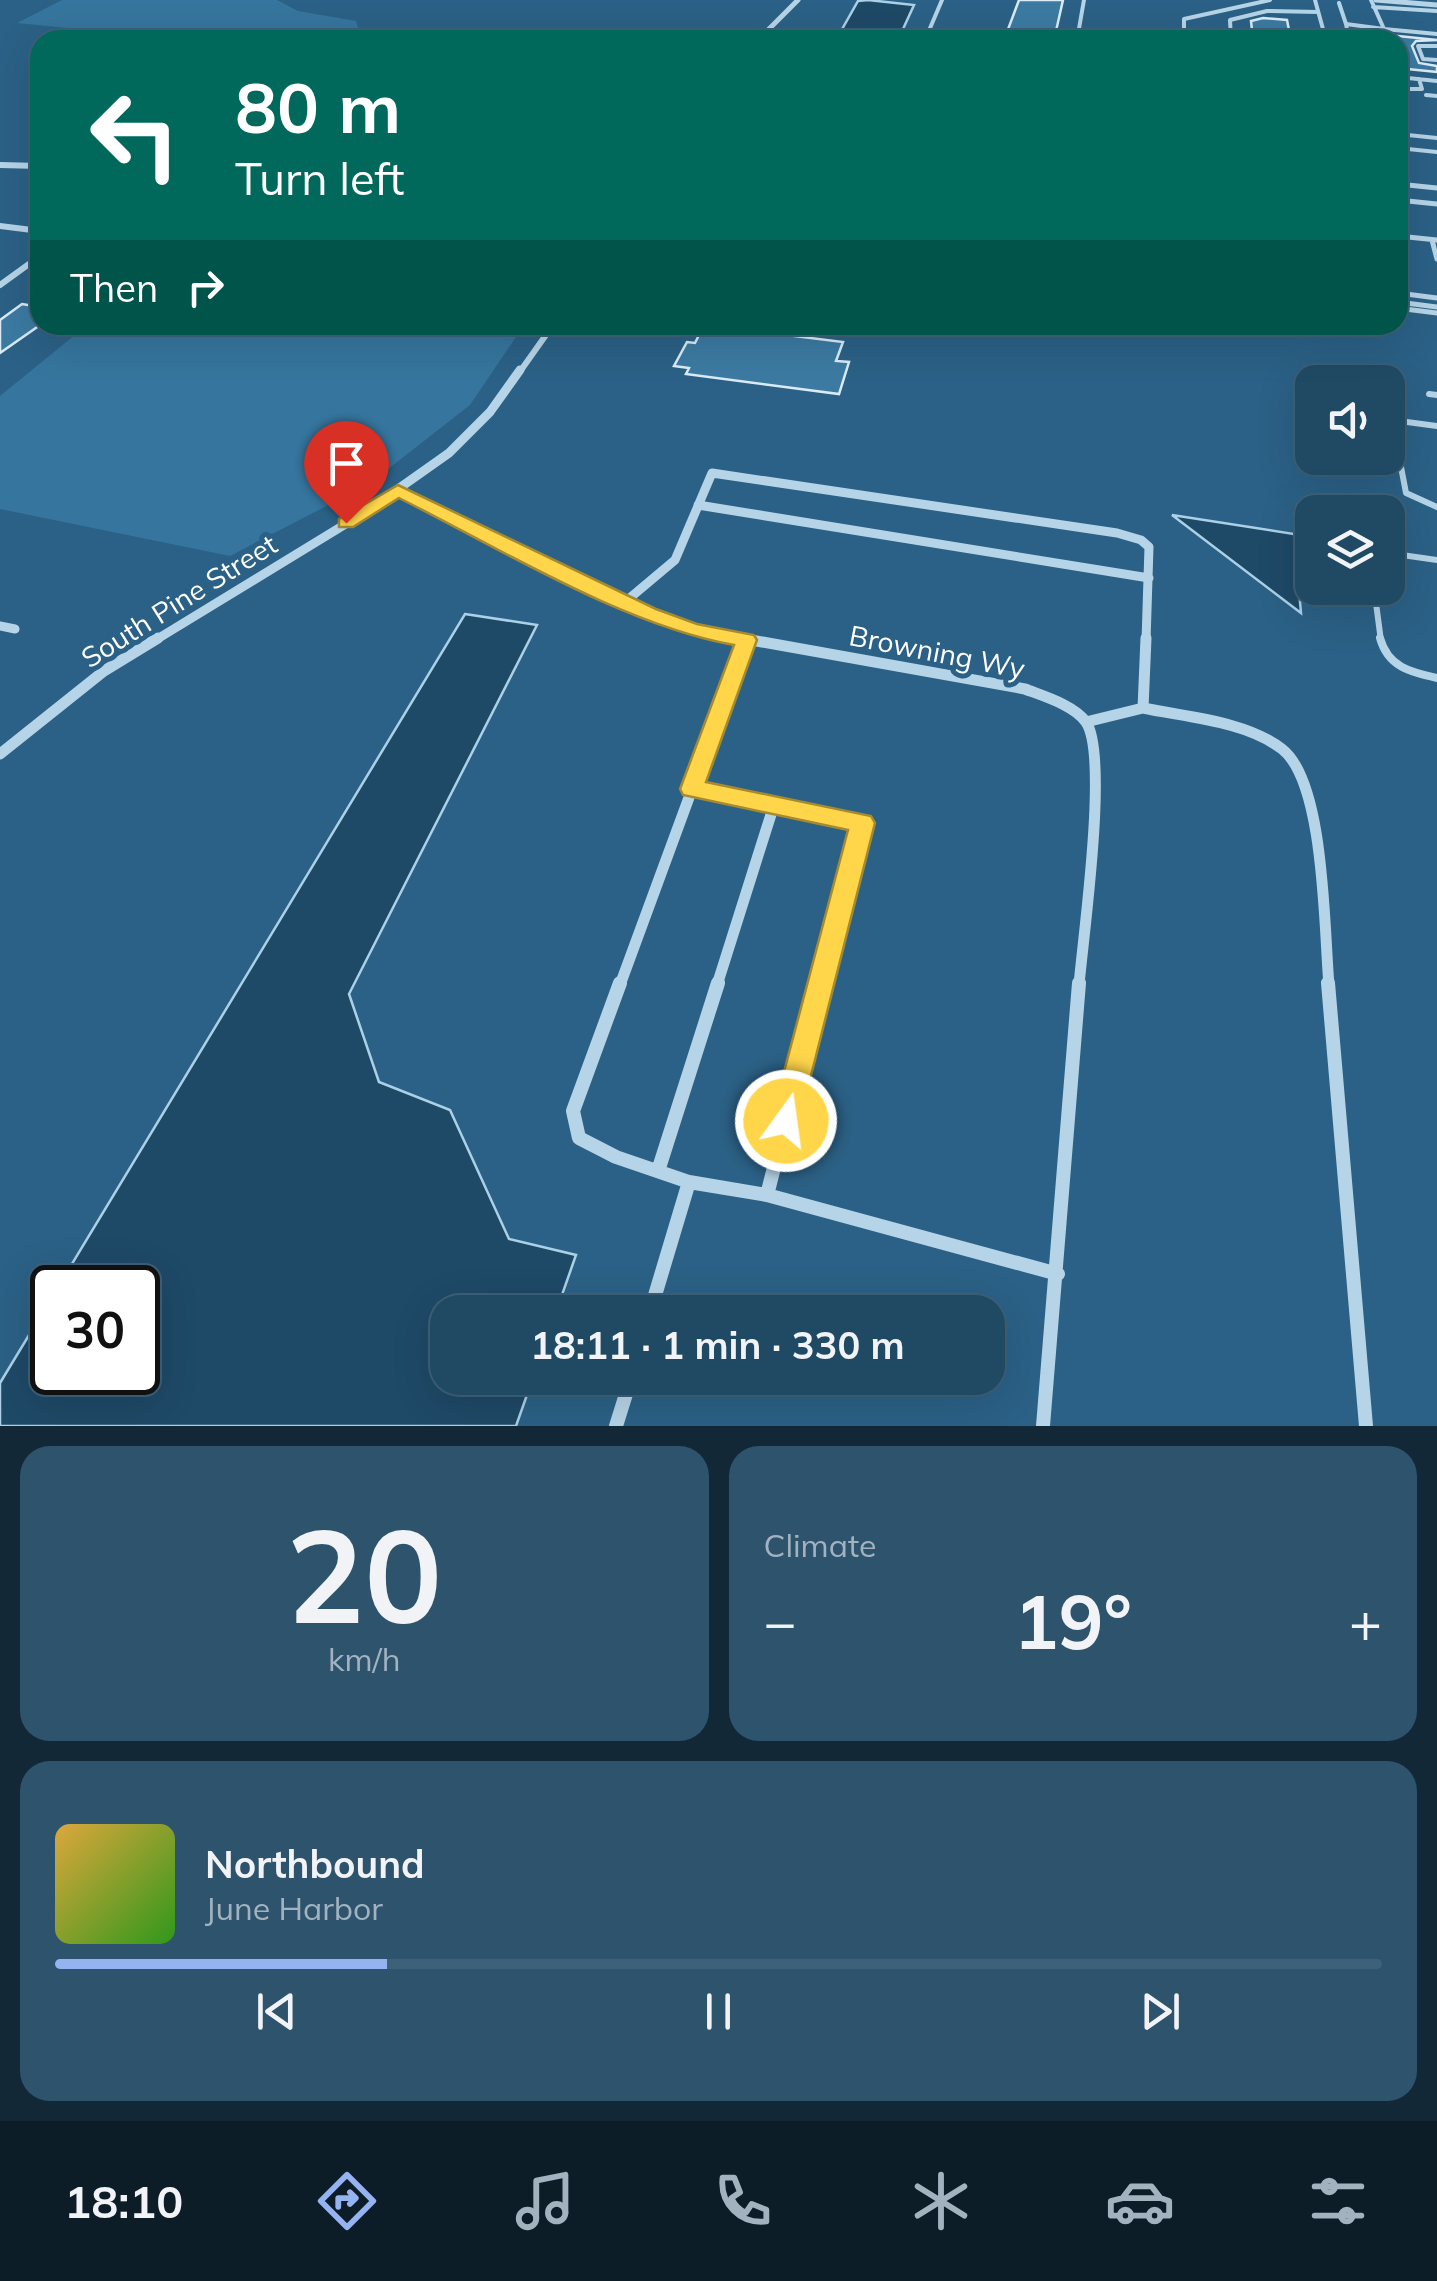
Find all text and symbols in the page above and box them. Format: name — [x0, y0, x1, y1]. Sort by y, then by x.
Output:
text: 80 m — [235, 63, 401, 151]
icon: left — [70, 70, 200, 200]
text: Turn left — [235, 150, 404, 206]
icon: right — [178, 260, 233, 315]
text: Then — [70, 264, 158, 312]
map controls — [1295, 365, 1405, 605]
button: sound — [1295, 365, 1405, 475]
pin — [304, 421, 389, 524]
icon: arrive — [319, 436, 374, 491]
button: layers — [1295, 495, 1405, 605]
street label: South Pine Street — [74, 526, 283, 675]
street label: Browning Wy — [846, 617, 1028, 686]
position arrow — [734, 1069, 838, 1173]
speed limit sign: 30 — [30, 1265, 160, 1395]
text: 18:11 · 1 min · 330 m — [530, 1321, 905, 1369]
text: 20 — [286, 1492, 442, 1656]
text: Climate — [764, 1525, 876, 1565]
text: 19° — [1014, 1574, 1132, 1668]
text: − — [764, 1587, 797, 1656]
text: + — [1349, 1587, 1382, 1656]
text: km/h — [328, 1639, 400, 1679]
text: Northbound — [205, 1840, 425, 1888]
text: June Harbor — [205, 1888, 383, 1928]
icon: previous — [249, 1984, 304, 2039]
icon: pause — [691, 1984, 746, 2039]
icon: next — [1133, 1984, 1188, 2039]
icon: directions — [312, 2166, 382, 2236]
icon: music — [510, 2166, 580, 2236]
icon: phone — [708, 2166, 778, 2236]
icon: climate — [906, 2166, 976, 2236]
icon: car — [1105, 2166, 1175, 2236]
icon: filters — [1303, 2166, 1373, 2236]
text: 18:10 — [64, 2173, 183, 2229]

